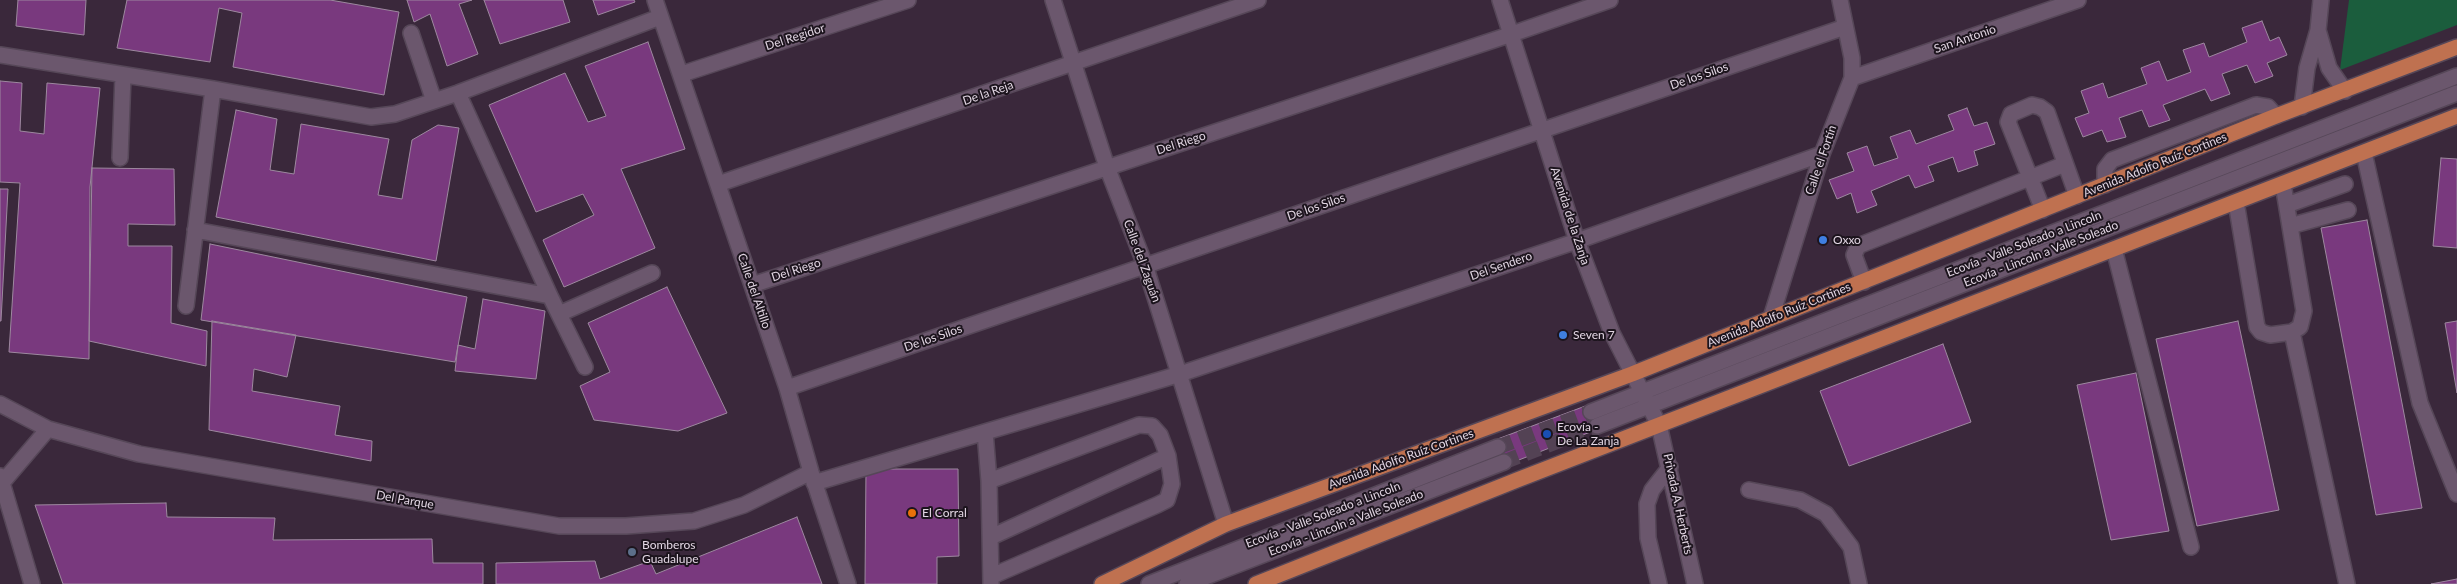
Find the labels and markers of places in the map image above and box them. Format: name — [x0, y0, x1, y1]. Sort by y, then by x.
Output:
place label: Oxxo — [1833, 233, 1861, 247]
marker: Oxxo — [1817, 234, 1829, 246]
place label: Seven 7 — [1573, 328, 1615, 342]
marker: Seven 7 — [1557, 329, 1569, 341]
place label: Ecovía - De La Zanja — [1557, 420, 1619, 448]
marker: Ecovía - De La Zanja — [1541, 428, 1553, 440]
place label: El Corral — [922, 506, 967, 520]
marker: El Corral — [906, 507, 918, 519]
place label: Bomberos Guadalupe — [642, 538, 699, 566]
marker: Bomberos Guadalupe — [626, 546, 638, 558]

